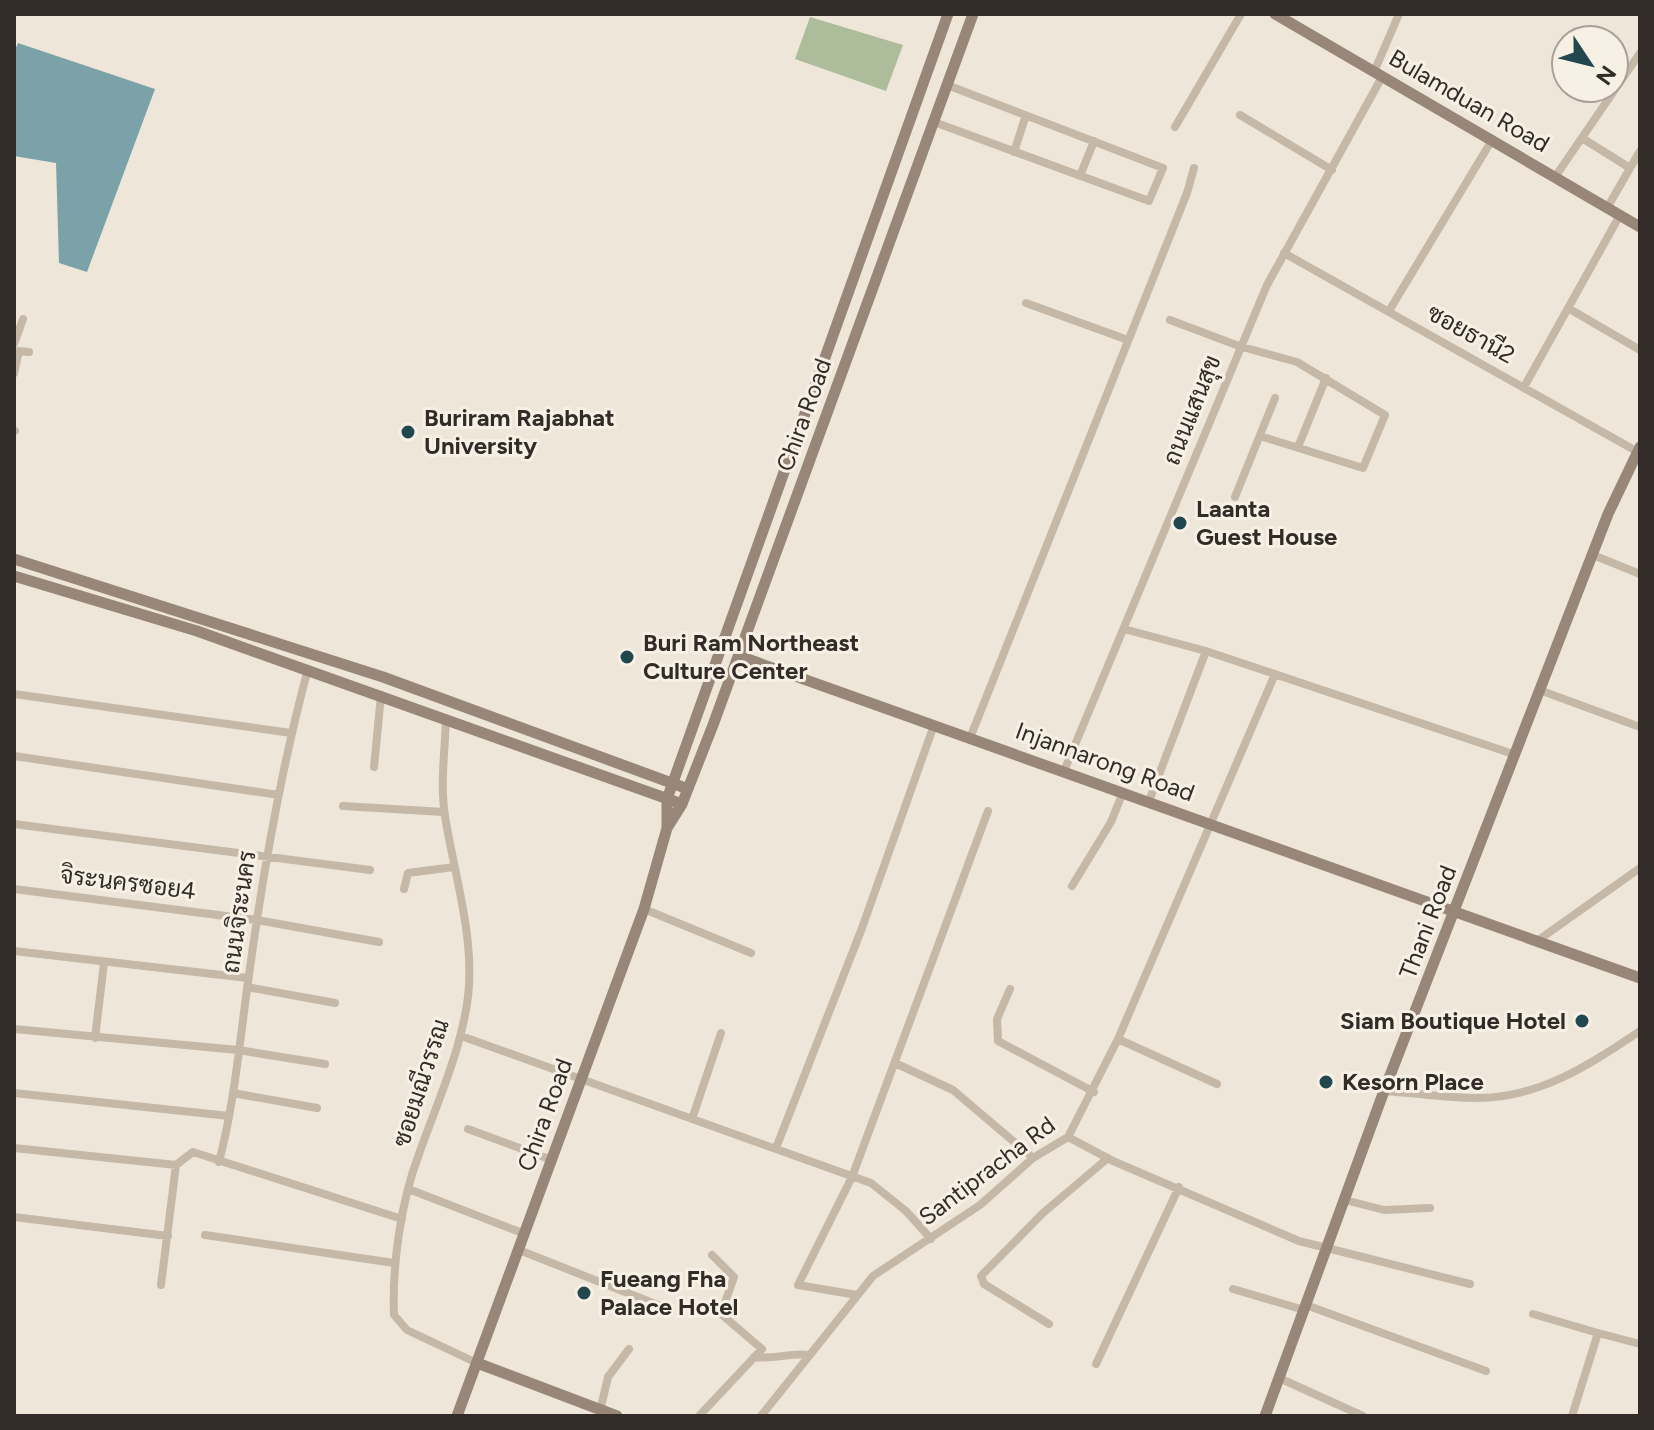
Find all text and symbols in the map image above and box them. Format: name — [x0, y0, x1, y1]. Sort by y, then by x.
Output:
north arrow — [1550, 24, 1630, 104]
street label: Bulamduan Road — [1384, 43, 1555, 158]
text: N — [1590, 60, 1622, 90]
street label: ซอยธานี2 — [1422, 298, 1520, 370]
street label: ถนนแสนสุข — [1156, 351, 1229, 470]
street label: Chira Road — [770, 355, 837, 475]
place label: Buriram Rajabhat University — [424, 403, 615, 460]
marker: Buriram Rajabhat University — [399, 423, 417, 441]
place label: Laanta Guest House — [1196, 494, 1337, 551]
marker: Laanta Guest House — [1171, 514, 1189, 532]
place label: Buri Ram Northeast Culture Center — [643, 628, 859, 685]
marker: Buri Ram Northeast Culture Center — [618, 648, 636, 666]
street label: Injannarong Road — [1012, 716, 1199, 807]
street label: ถนนจิระนคร — [216, 849, 261, 975]
street label: จิระนครซอย4 — [58, 860, 198, 905]
street label: Thani Road — [1393, 861, 1462, 983]
place label: Siam Boutique Hotel — [1340, 1006, 1566, 1035]
marker: Siam Boutique Hotel — [1573, 1012, 1591, 1030]
street label: ซอยมณีวรรณ — [386, 1015, 455, 1150]
street label: Chira Road — [511, 1055, 578, 1175]
place label: Kesorn Place — [1342, 1067, 1484, 1096]
marker: Kesorn Place — [1317, 1073, 1335, 1091]
street label: Santipracha Rd — [913, 1110, 1061, 1231]
place label: Fueang Fha Palace Hotel — [600, 1264, 738, 1321]
marker: Fueang Fha Palace Hotel — [575, 1284, 593, 1302]

